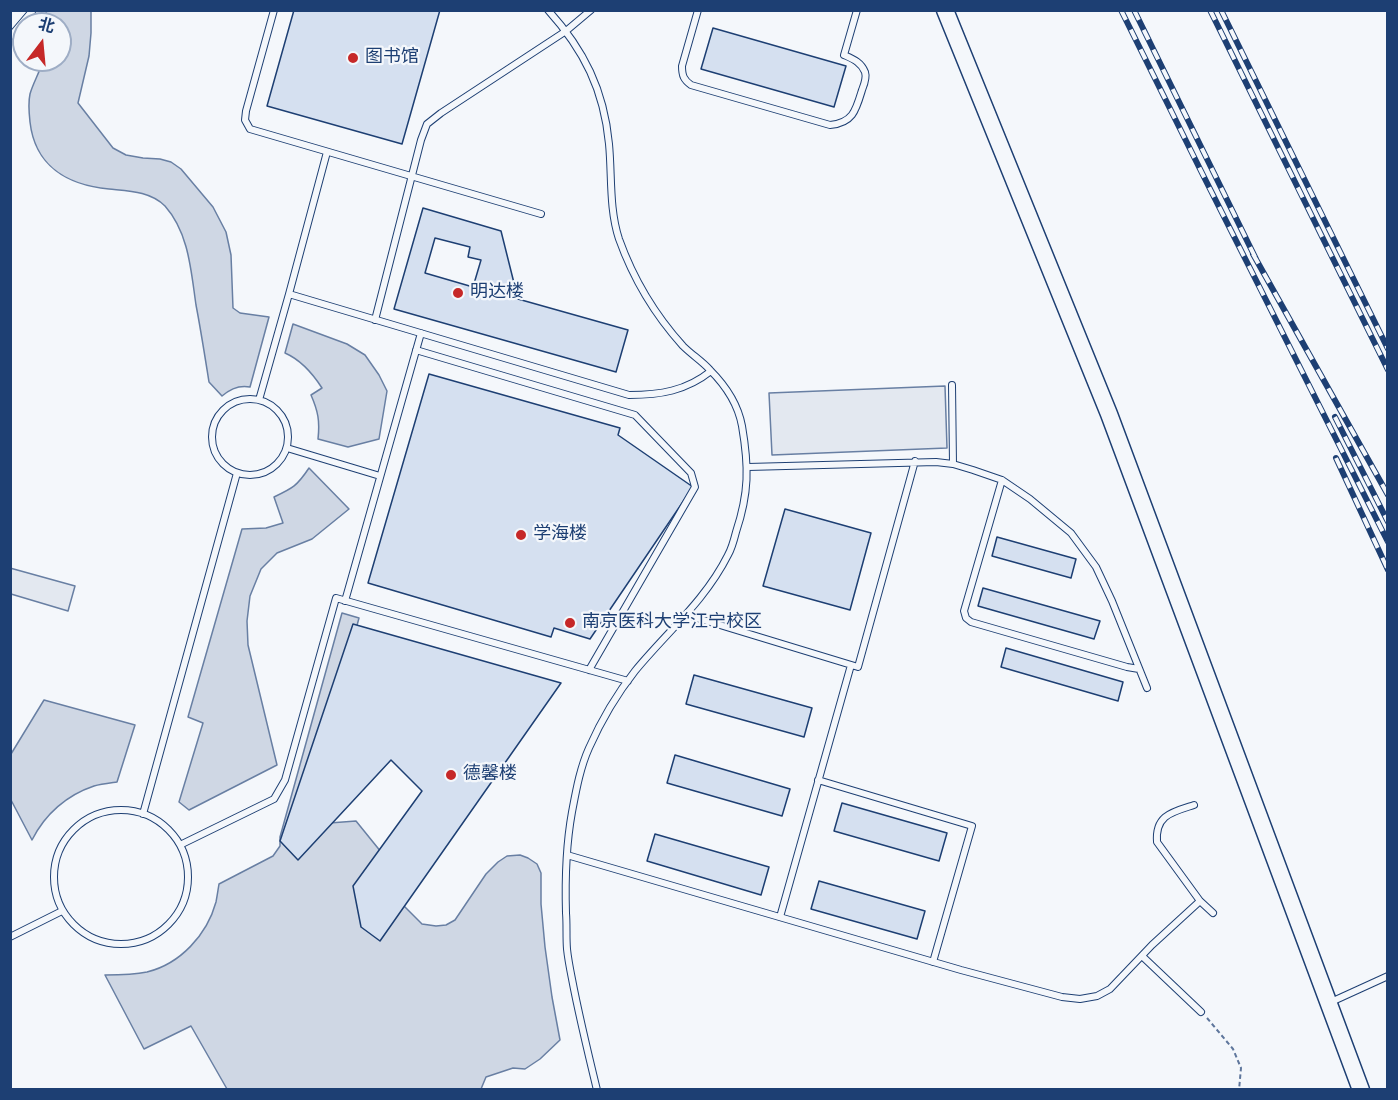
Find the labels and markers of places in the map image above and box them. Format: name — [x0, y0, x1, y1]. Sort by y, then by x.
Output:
place label: 图书馆 — [365, 47, 419, 69]
marker: 图书馆 — [346, 51, 360, 65]
place label: 明达楼 — [470, 282, 524, 304]
marker: 明达楼 — [451, 286, 465, 300]
place label: 学海楼 — [533, 524, 587, 546]
marker: 学海楼 — [514, 528, 528, 542]
place label: 南京医科大学江宁校区 — [582, 612, 762, 634]
marker: 南京医科大学江宁校区 — [563, 616, 577, 630]
place label: 德馨楼 — [463, 764, 517, 786]
marker: 德馨楼 — [444, 768, 458, 782]

